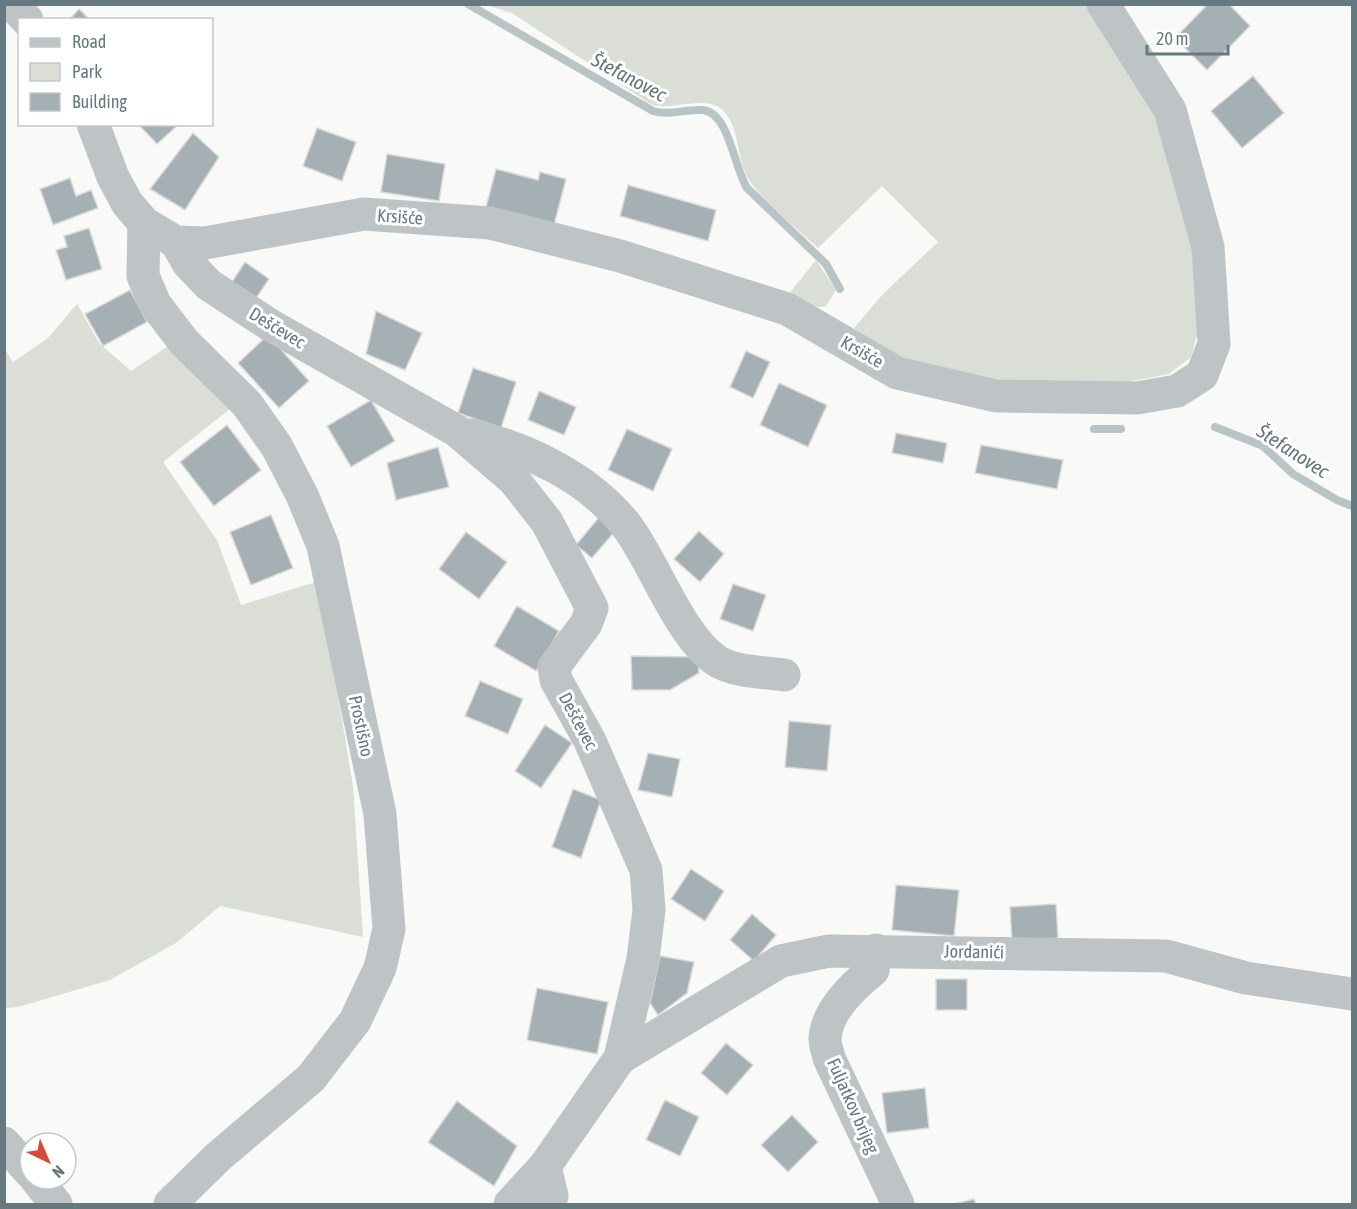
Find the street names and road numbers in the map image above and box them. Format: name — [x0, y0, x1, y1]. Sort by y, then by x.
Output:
street label: Krsišće — [376, 204, 424, 229]
street label: Deščevec — [246, 303, 309, 353]
street label: Krsišće — [837, 331, 887, 372]
street label: Deščevec — [555, 689, 602, 753]
street label: Prostišno — [345, 693, 378, 758]
street label: Jordanići — [944, 940, 1004, 963]
street label: Fuljatkov brijeg — [823, 1055, 884, 1157]

